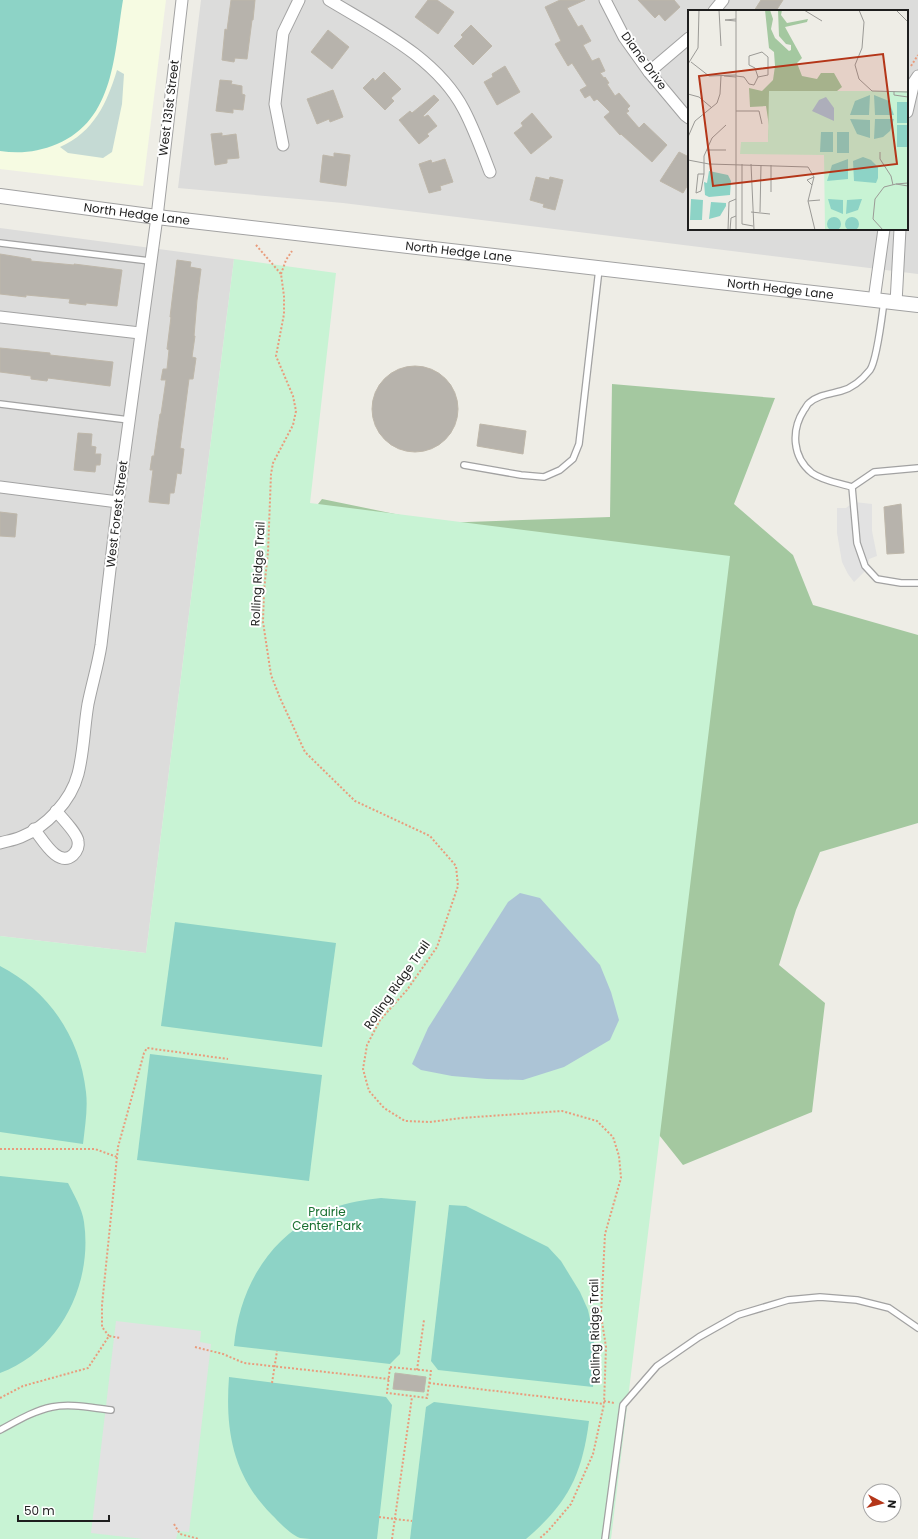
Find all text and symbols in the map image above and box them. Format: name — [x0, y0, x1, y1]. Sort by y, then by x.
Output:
inset map — [688, 10, 908, 230]
street label: Diane Drive — [618, 28, 671, 93]
street label: West 131st Street — [154, 59, 183, 157]
street label: North Hedge Lane — [83, 198, 191, 229]
street label: North Hedge Lane — [405, 237, 513, 266]
street label: North Hedge Lane — [726, 274, 835, 303]
street label: West Forest Street — [102, 459, 131, 568]
street label: Rolling Ridge Trail — [246, 521, 269, 627]
street label: Rolling Ridge Trail — [360, 937, 434, 1033]
park label: Prairie Center Park — [292, 1203, 363, 1234]
street label: Rolling Ridge Trail — [585, 1278, 604, 1384]
north arrow — [862, 1483, 902, 1523]
scale bar — [18, 1497, 109, 1523]
text: N — [883, 1499, 900, 1509]
text: 50 m — [24, 1502, 55, 1519]

